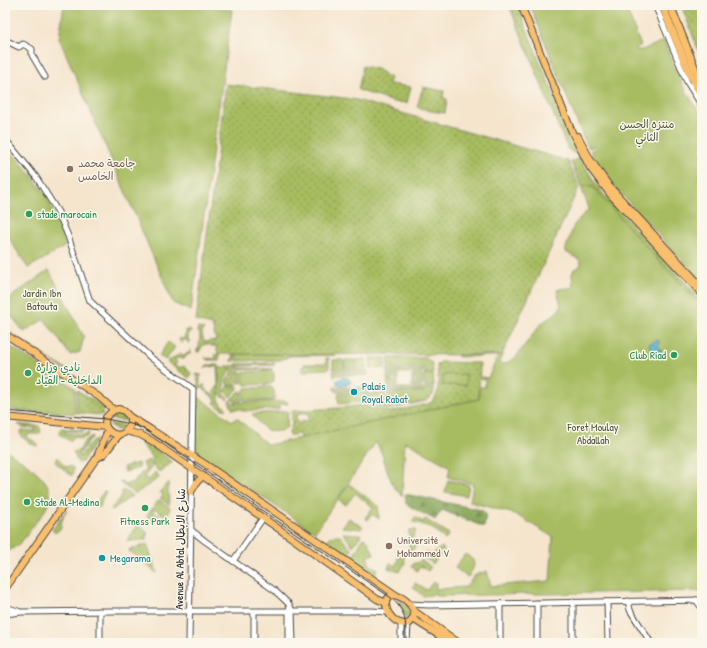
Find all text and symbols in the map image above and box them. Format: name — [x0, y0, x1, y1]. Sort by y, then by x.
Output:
park label: منتزه الحسن الثاني — [619, 117, 675, 148]
place label: جامعة محمد الخامس — [78, 156, 136, 183]
marker: جامعة محمد الخامس — [65, 164, 75, 174]
place label: stade marocain — [37, 207, 97, 221]
marker: stade marocain — [24, 209, 34, 219]
park label: Jardin Ibn Batouta — [23, 286, 62, 313]
place label: Club Riad — [630, 348, 667, 362]
marker: Club Riad — [669, 350, 679, 360]
place label: نادي وزارة الداخلية - القيّاد — [36, 360, 102, 387]
marker: نادي وزارة الداخلية - القيّاد — [23, 368, 33, 378]
place label: Palais Royal Rabat — [362, 379, 408, 406]
marker: Palais Royal Rabat — [349, 387, 359, 397]
park label: Foret Moulay Abdallah — [567, 420, 619, 447]
street label: Avenue Al Abtal شارع الابطال — [172, 488, 190, 610]
place label: Stade Al-Medina — [35, 495, 100, 509]
marker: Stade Al-Medina — [22, 497, 32, 507]
marker: Fitness Park — [140, 503, 150, 513]
place label: Fitness Park — [119, 514, 170, 528]
place label: Université Mohammed V — [397, 533, 450, 560]
marker: Université Mohammed V — [384, 541, 394, 551]
place label: Megarama — [110, 551, 151, 565]
marker: Megarama — [97, 553, 107, 563]

